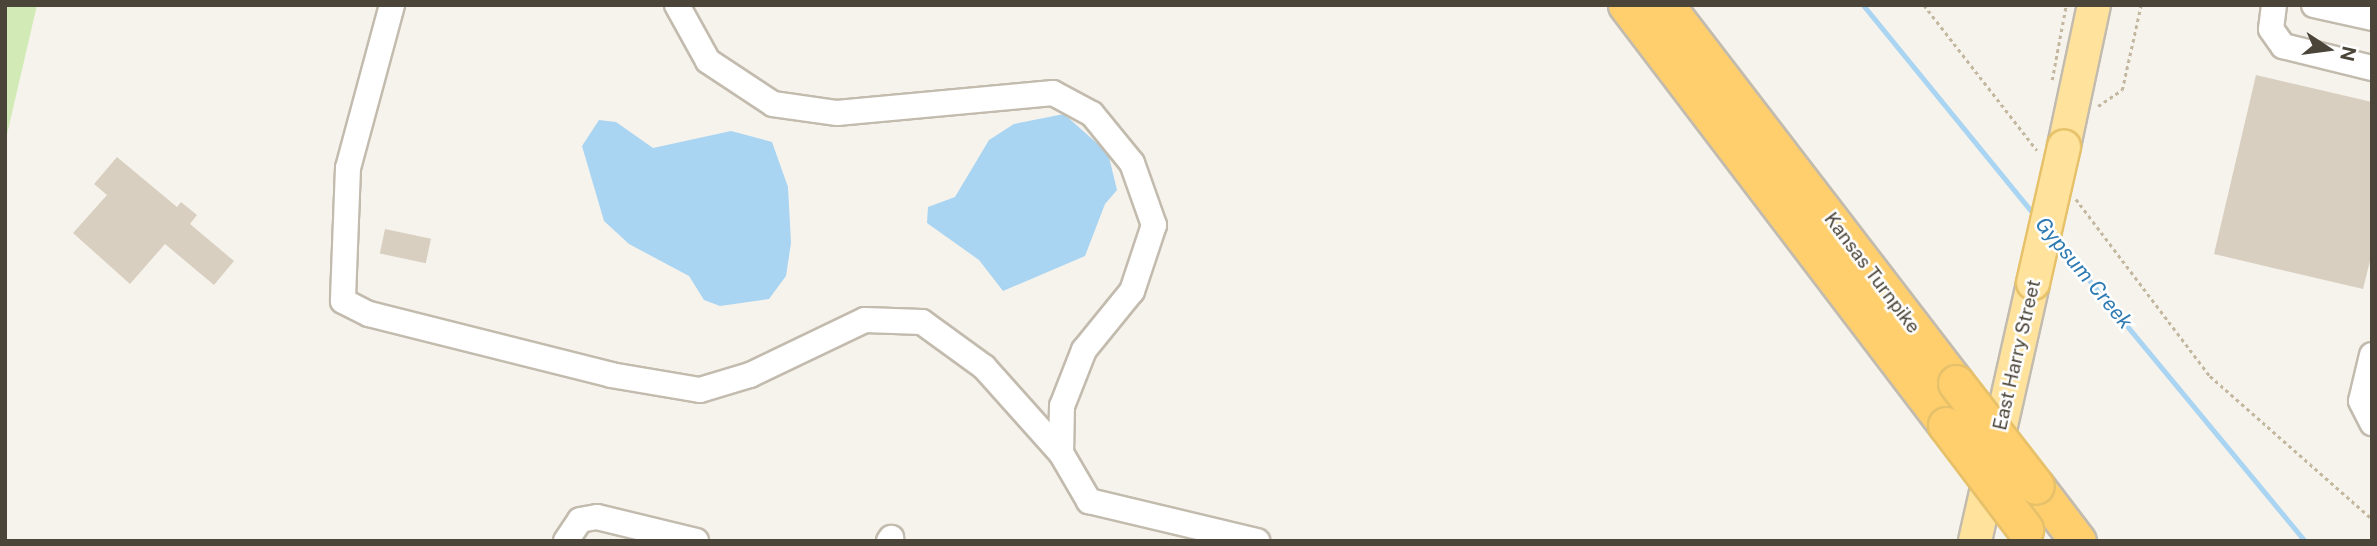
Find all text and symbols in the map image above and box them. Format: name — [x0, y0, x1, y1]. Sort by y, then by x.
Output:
north arrow — [2293, 14, 2363, 84]
text: N — [2336, 44, 2361, 63]
street label: Kansas Turnpike — [1819, 208, 1925, 338]
water label: Gypsum Creek — [2030, 212, 2138, 334]
street label: East Harry Street — [1989, 277, 2045, 433]

